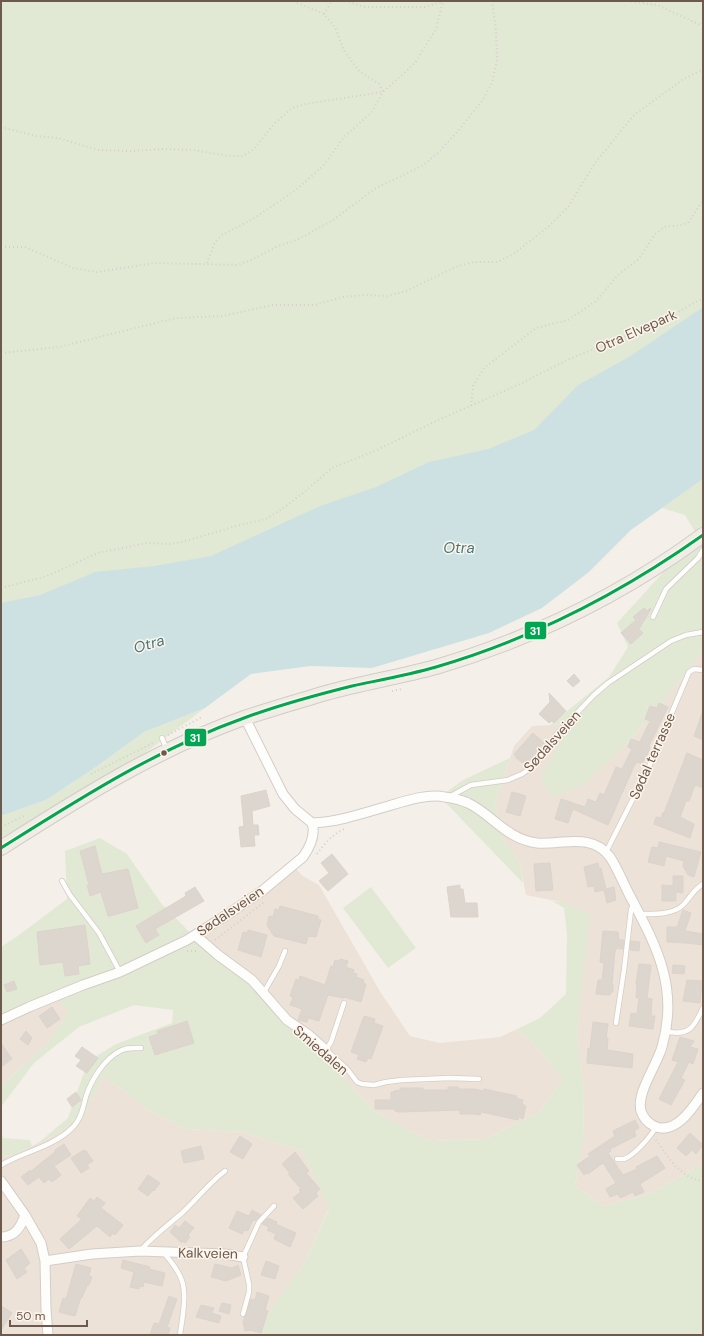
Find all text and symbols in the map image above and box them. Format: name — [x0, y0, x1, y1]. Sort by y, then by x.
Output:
street label: Otra Elvepark — [592, 305, 680, 357]
water label: Otra — [443, 538, 475, 558]
line badge: 31 — [524, 621, 547, 640]
text: 31 — [530, 624, 540, 638]
water label: Otra — [131, 630, 167, 658]
street label: Sødalsveien — [520, 706, 584, 776]
street label: Sødal terrasse — [625, 710, 679, 802]
line badge: 31 — [184, 728, 207, 747]
text: 31 — [190, 731, 200, 745]
unlabelled marker — [159, 748, 169, 758]
street label: Sødalsveien — [193, 882, 267, 940]
street label: Smiedalen — [290, 1021, 352, 1079]
street label: Kalkveien — [178, 1243, 238, 1263]
scale bar — [10, 1302, 87, 1328]
text: 50 m — [16, 1308, 45, 1324]

